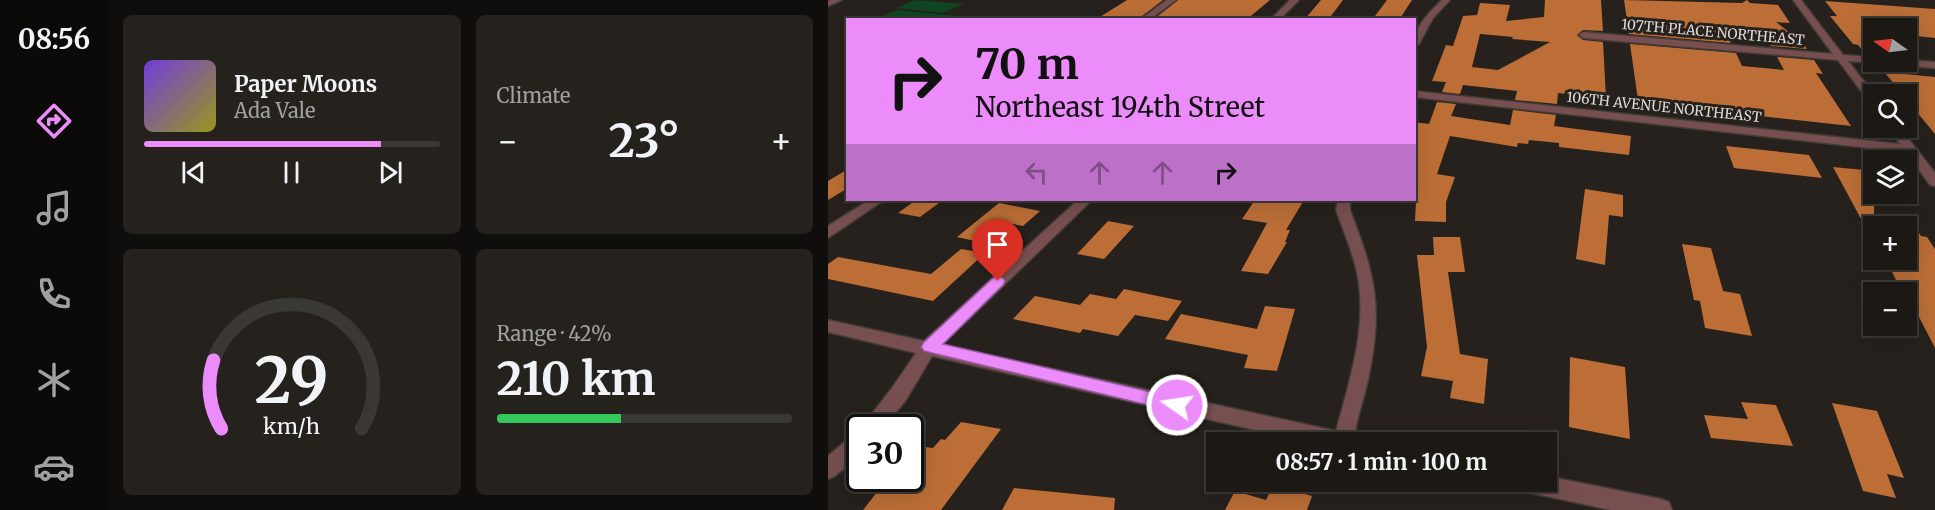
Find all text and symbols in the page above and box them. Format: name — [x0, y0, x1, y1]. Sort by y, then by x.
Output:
street label: 107TH PLACE NORTHEAST — [1621, 15, 1806, 49]
north arrow — [1863, 18, 1917, 72]
map controls — [1863, 18, 1917, 336]
text: 08:56 — [18, 22, 90, 56]
text: 70 m — [975, 38, 1079, 90]
icon: right — [876, 42, 954, 120]
text: Paper Moons — [234, 70, 377, 98]
text: Climate — [497, 83, 571, 108]
button: search — [1863, 84, 1917, 138]
street label: 106TH AVENUE NORTHEAST — [1566, 88, 1763, 126]
text: Northeast 194th Street — [975, 90, 1265, 124]
text: Ada Vale — [234, 98, 315, 123]
icon: directions — [33, 100, 75, 142]
text: 23° — [609, 113, 680, 169]
text: − — [497, 121, 519, 162]
text: + — [770, 121, 792, 162]
button: layers — [1863, 150, 1917, 204]
icon: previous — [177, 156, 210, 189]
icon: pause — [275, 156, 308, 189]
icon: next — [374, 156, 407, 189]
icon: left — [1020, 156, 1053, 189]
icon: ahead — [1083, 156, 1116, 189]
icon: ahead — [1146, 156, 1179, 189]
icon: right — [1209, 156, 1242, 189]
icon: music — [33, 187, 75, 229]
button: + — [1863, 216, 1917, 270]
pin — [972, 219, 1023, 281]
icon: arrive — [981, 228, 1014, 261]
icon: phone — [33, 273, 75, 315]
button: − — [1863, 282, 1917, 336]
text: Range · 42% — [497, 321, 612, 346]
text: 29 — [255, 342, 329, 420]
text: 210 km — [497, 351, 656, 407]
icon: climate — [33, 359, 75, 401]
position arrow — [1145, 373, 1209, 437]
text: km/h — [263, 413, 320, 440]
speed limit sign: 30 — [846, 414, 924, 492]
icon: car — [33, 446, 75, 488]
text: 08:57 · 1 min · 100 m — [1276, 448, 1487, 476]

